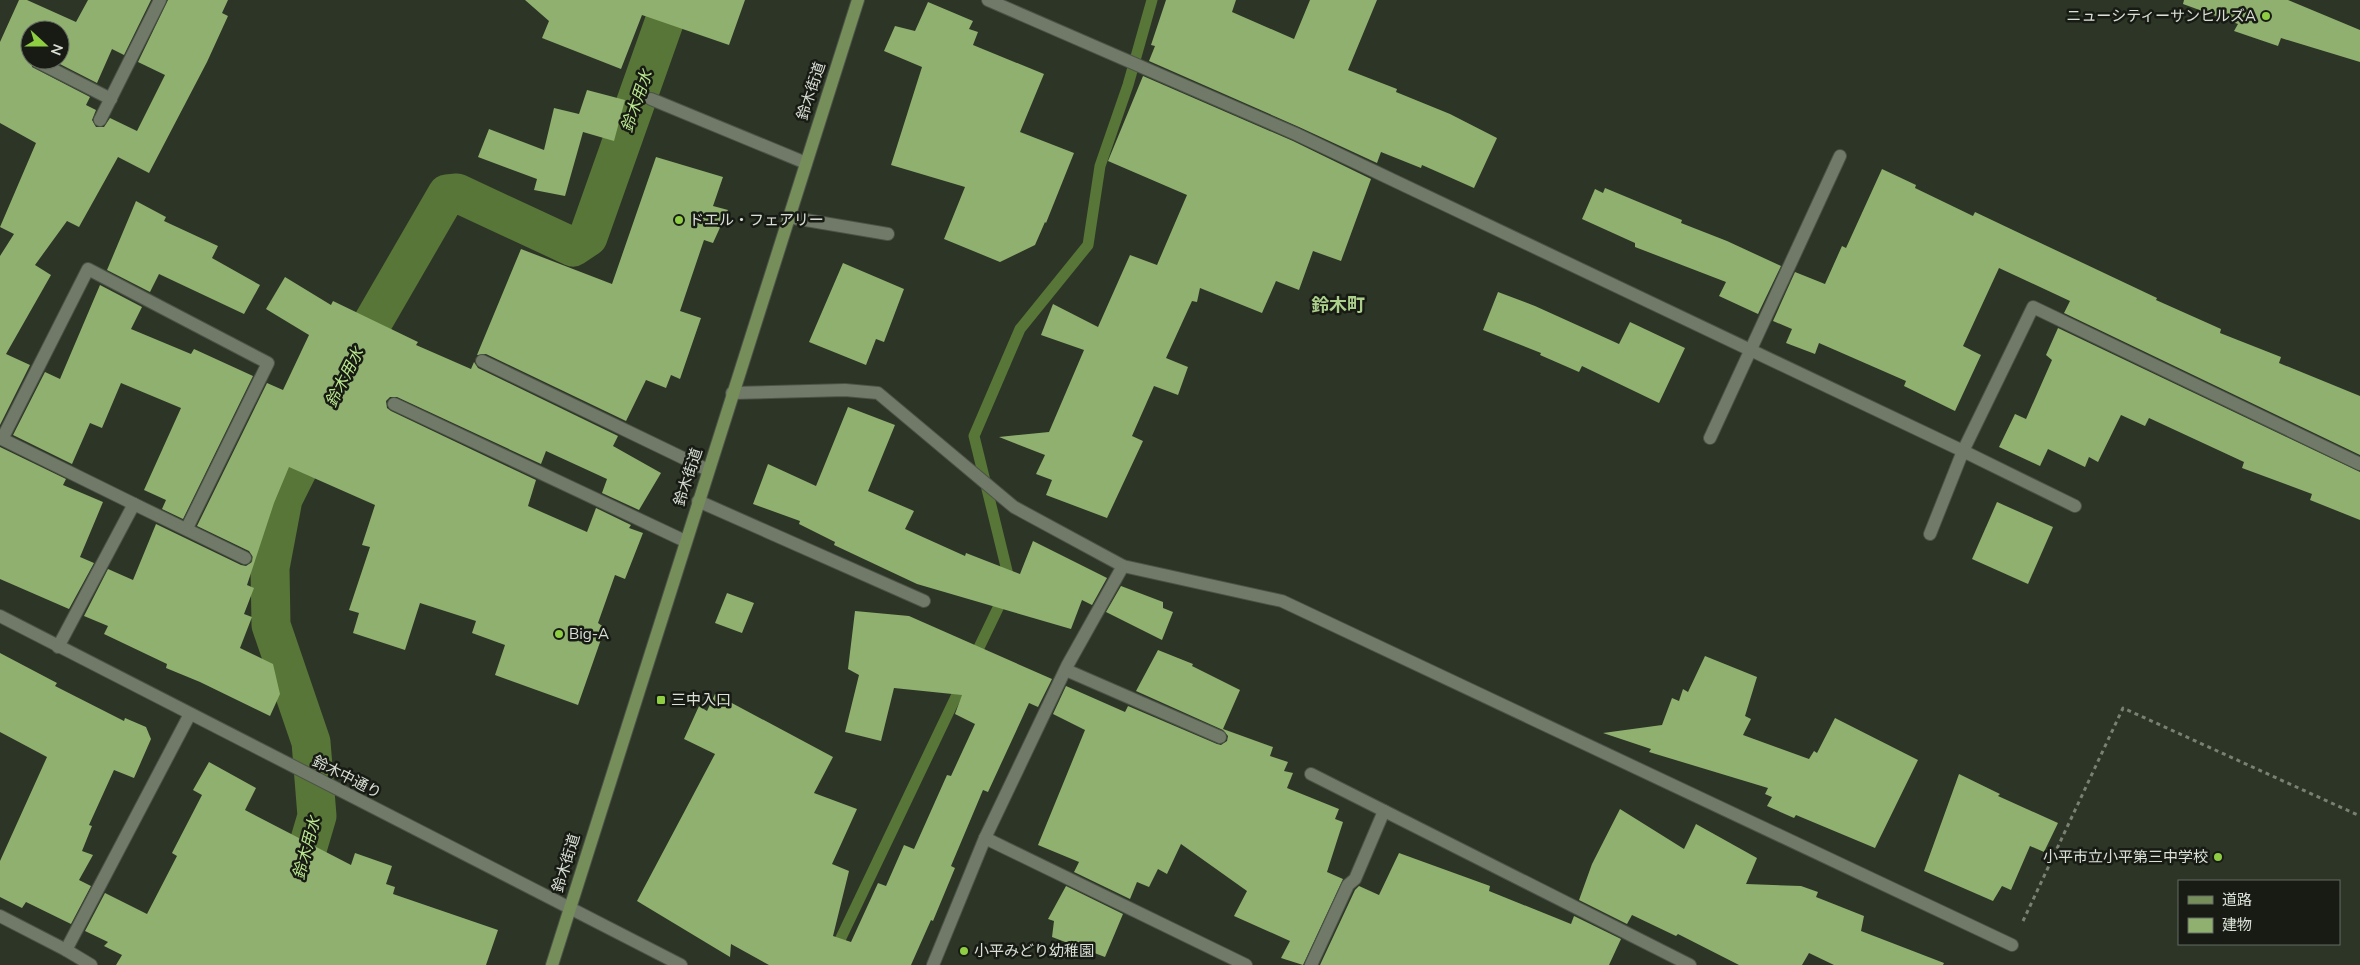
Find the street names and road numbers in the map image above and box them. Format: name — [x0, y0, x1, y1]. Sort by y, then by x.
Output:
street label: 鈴木街道 — [792, 59, 829, 122]
street label: 鈴木街道 — [669, 445, 706, 508]
street label: 鈴木中通り — [309, 751, 385, 802]
street label: 鈴木街道 — [548, 831, 583, 894]

